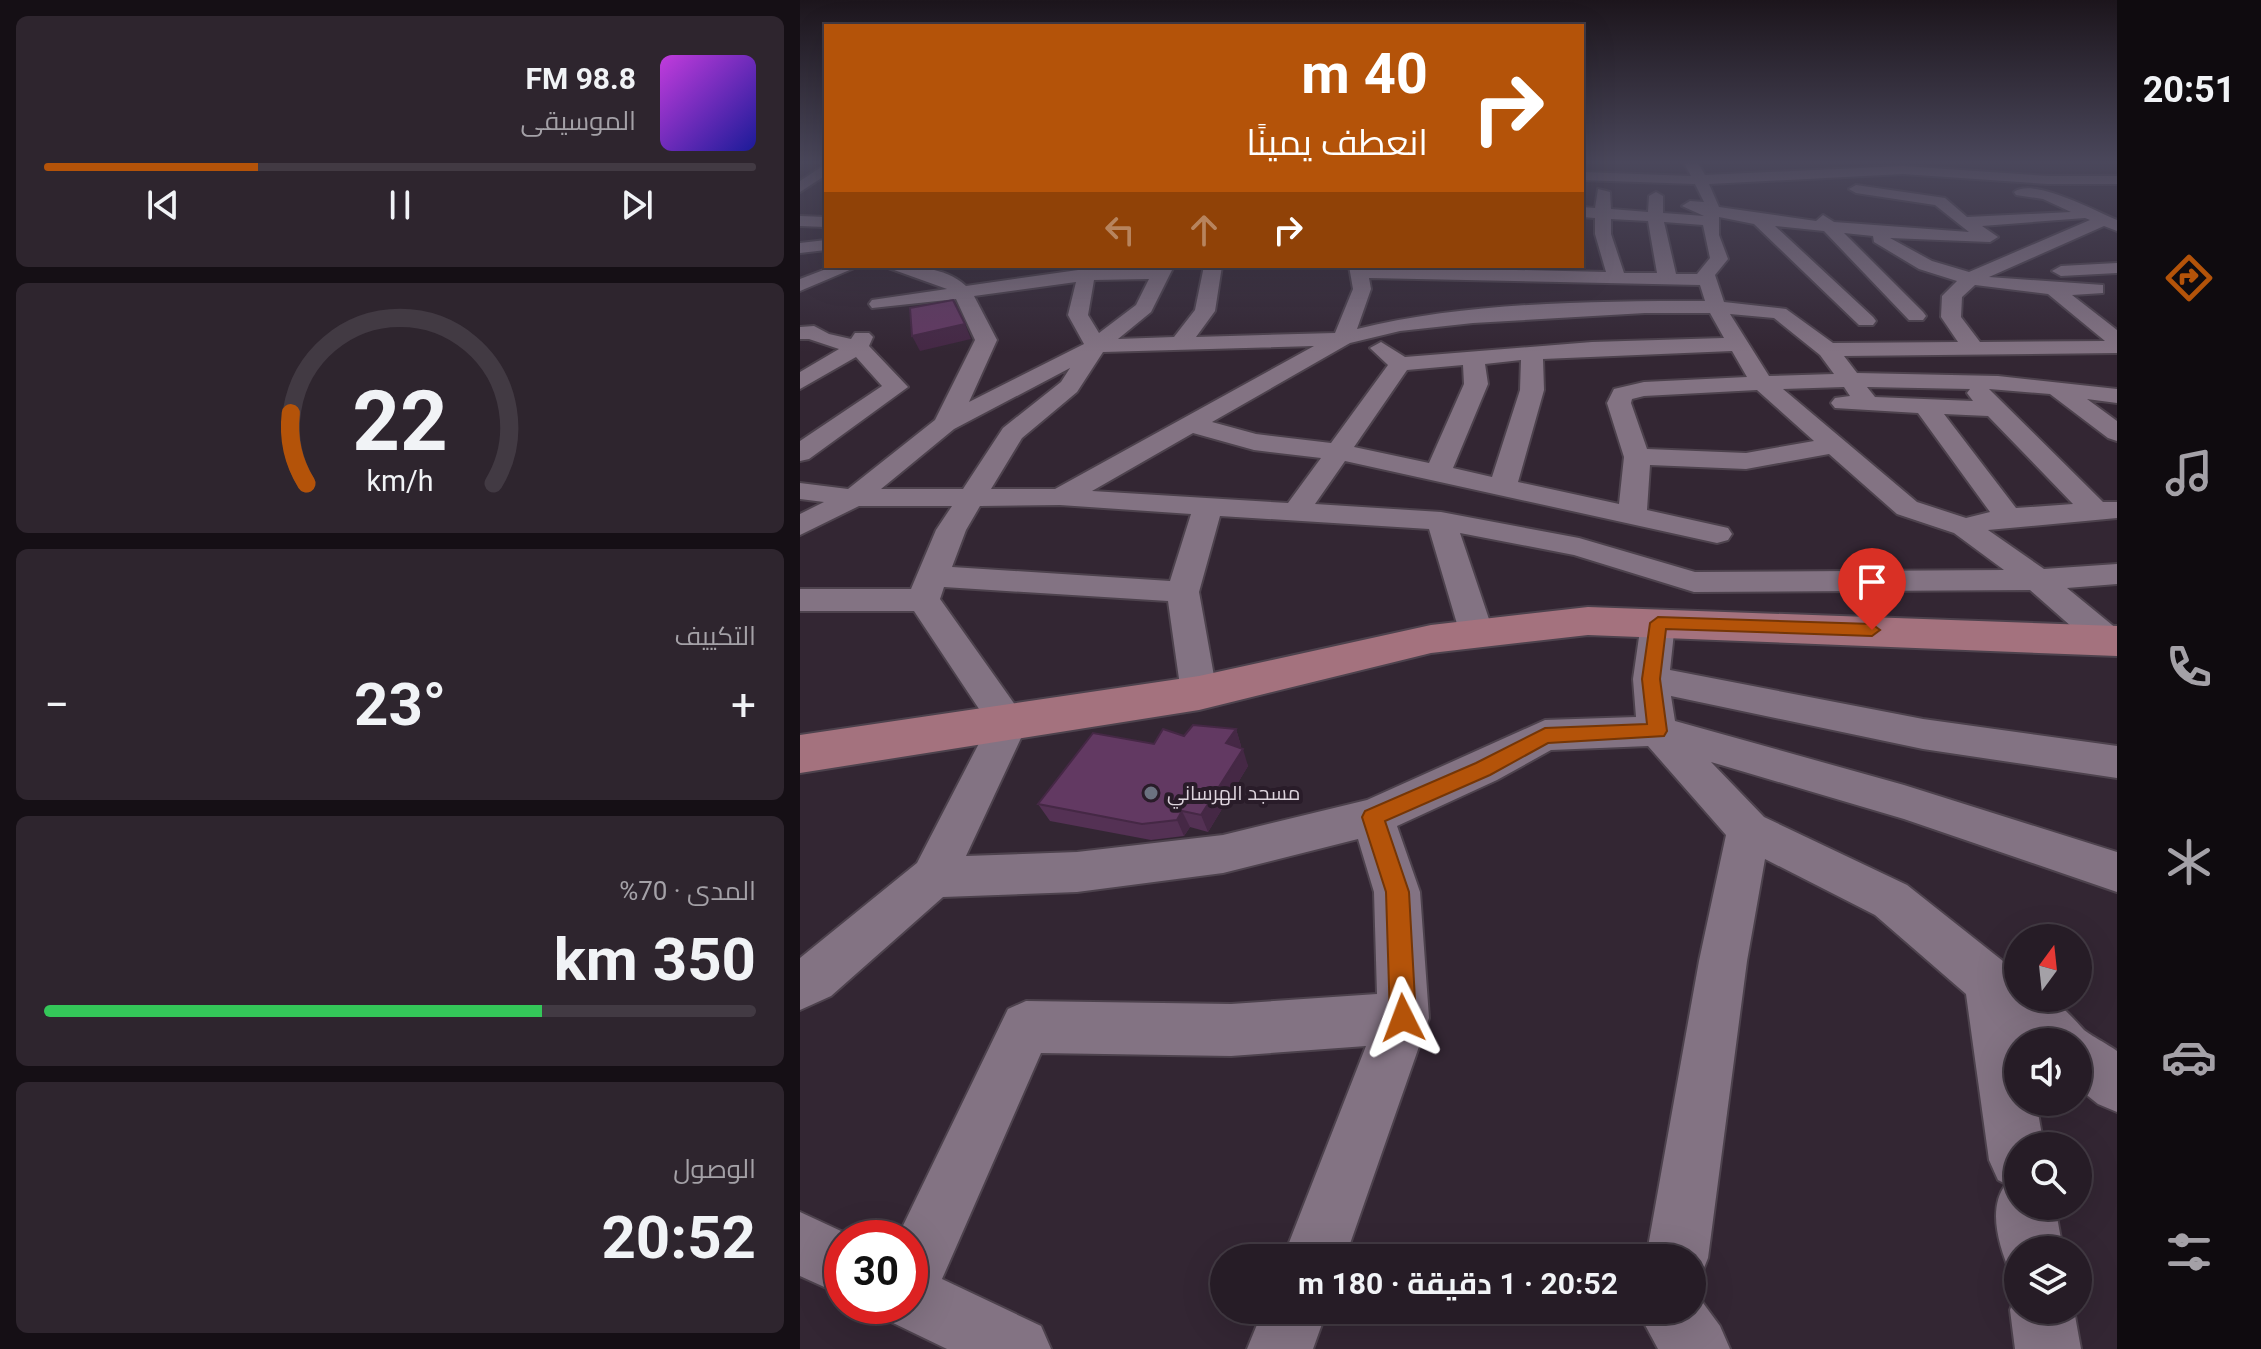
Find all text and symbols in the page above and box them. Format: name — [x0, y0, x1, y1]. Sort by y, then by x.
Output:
text: 40 m — [1301, 41, 1428, 107]
icon: right — [1456, 56, 1560, 160]
text: 98.8 FM — [525, 61, 636, 96]
text: 20:51 — [2143, 69, 2235, 111]
text: الموسيقى — [521, 106, 636, 136]
text: انعطف يمينًا — [1246, 122, 1428, 164]
icon: previous — [141, 183, 185, 227]
icon: pause — [378, 183, 422, 227]
icon: next — [615, 183, 659, 227]
icon: left — [1098, 208, 1142, 252]
icon: ahead — [1182, 208, 1226, 252]
icon: right — [1266, 208, 1310, 252]
icon: directions — [2161, 250, 2217, 306]
text: 22 — [352, 372, 448, 469]
icon: music — [2161, 445, 2217, 501]
text: km/h — [366, 464, 434, 498]
pin — [1838, 548, 1906, 630]
icon: arrive — [1850, 560, 1894, 604]
text: التكييف — [674, 621, 756, 651]
icon: phone — [2161, 639, 2217, 695]
text: 23° — [354, 669, 446, 740]
text: − — [44, 679, 69, 731]
text: + — [731, 679, 756, 731]
place label: مسجد الهرساني — [1167, 781, 1300, 809]
marker: مسجد الهرساني — [1142, 784, 1160, 802]
icon: climate — [2161, 834, 2217, 890]
text: المدى · 70% — [619, 876, 756, 906]
text: 350 km — [554, 924, 756, 995]
north arrow — [2004, 924, 2092, 1012]
map controls — [2004, 924, 2092, 1324]
position arrow — [1361, 976, 1445, 1060]
button: sound — [2004, 1028, 2092, 1116]
icon: car — [2161, 1029, 2217, 1085]
button: search — [2004, 1132, 2092, 1220]
text: الوصول — [673, 1154, 756, 1184]
text: 20:52 — [601, 1202, 756, 1273]
speed limit sign: 30 — [824, 1220, 928, 1324]
icon: filters — [2161, 1224, 2217, 1280]
button: layers — [2004, 1236, 2092, 1324]
text: 20:52 · 1 دقيقة · 180 m — [1298, 1266, 1618, 1301]

